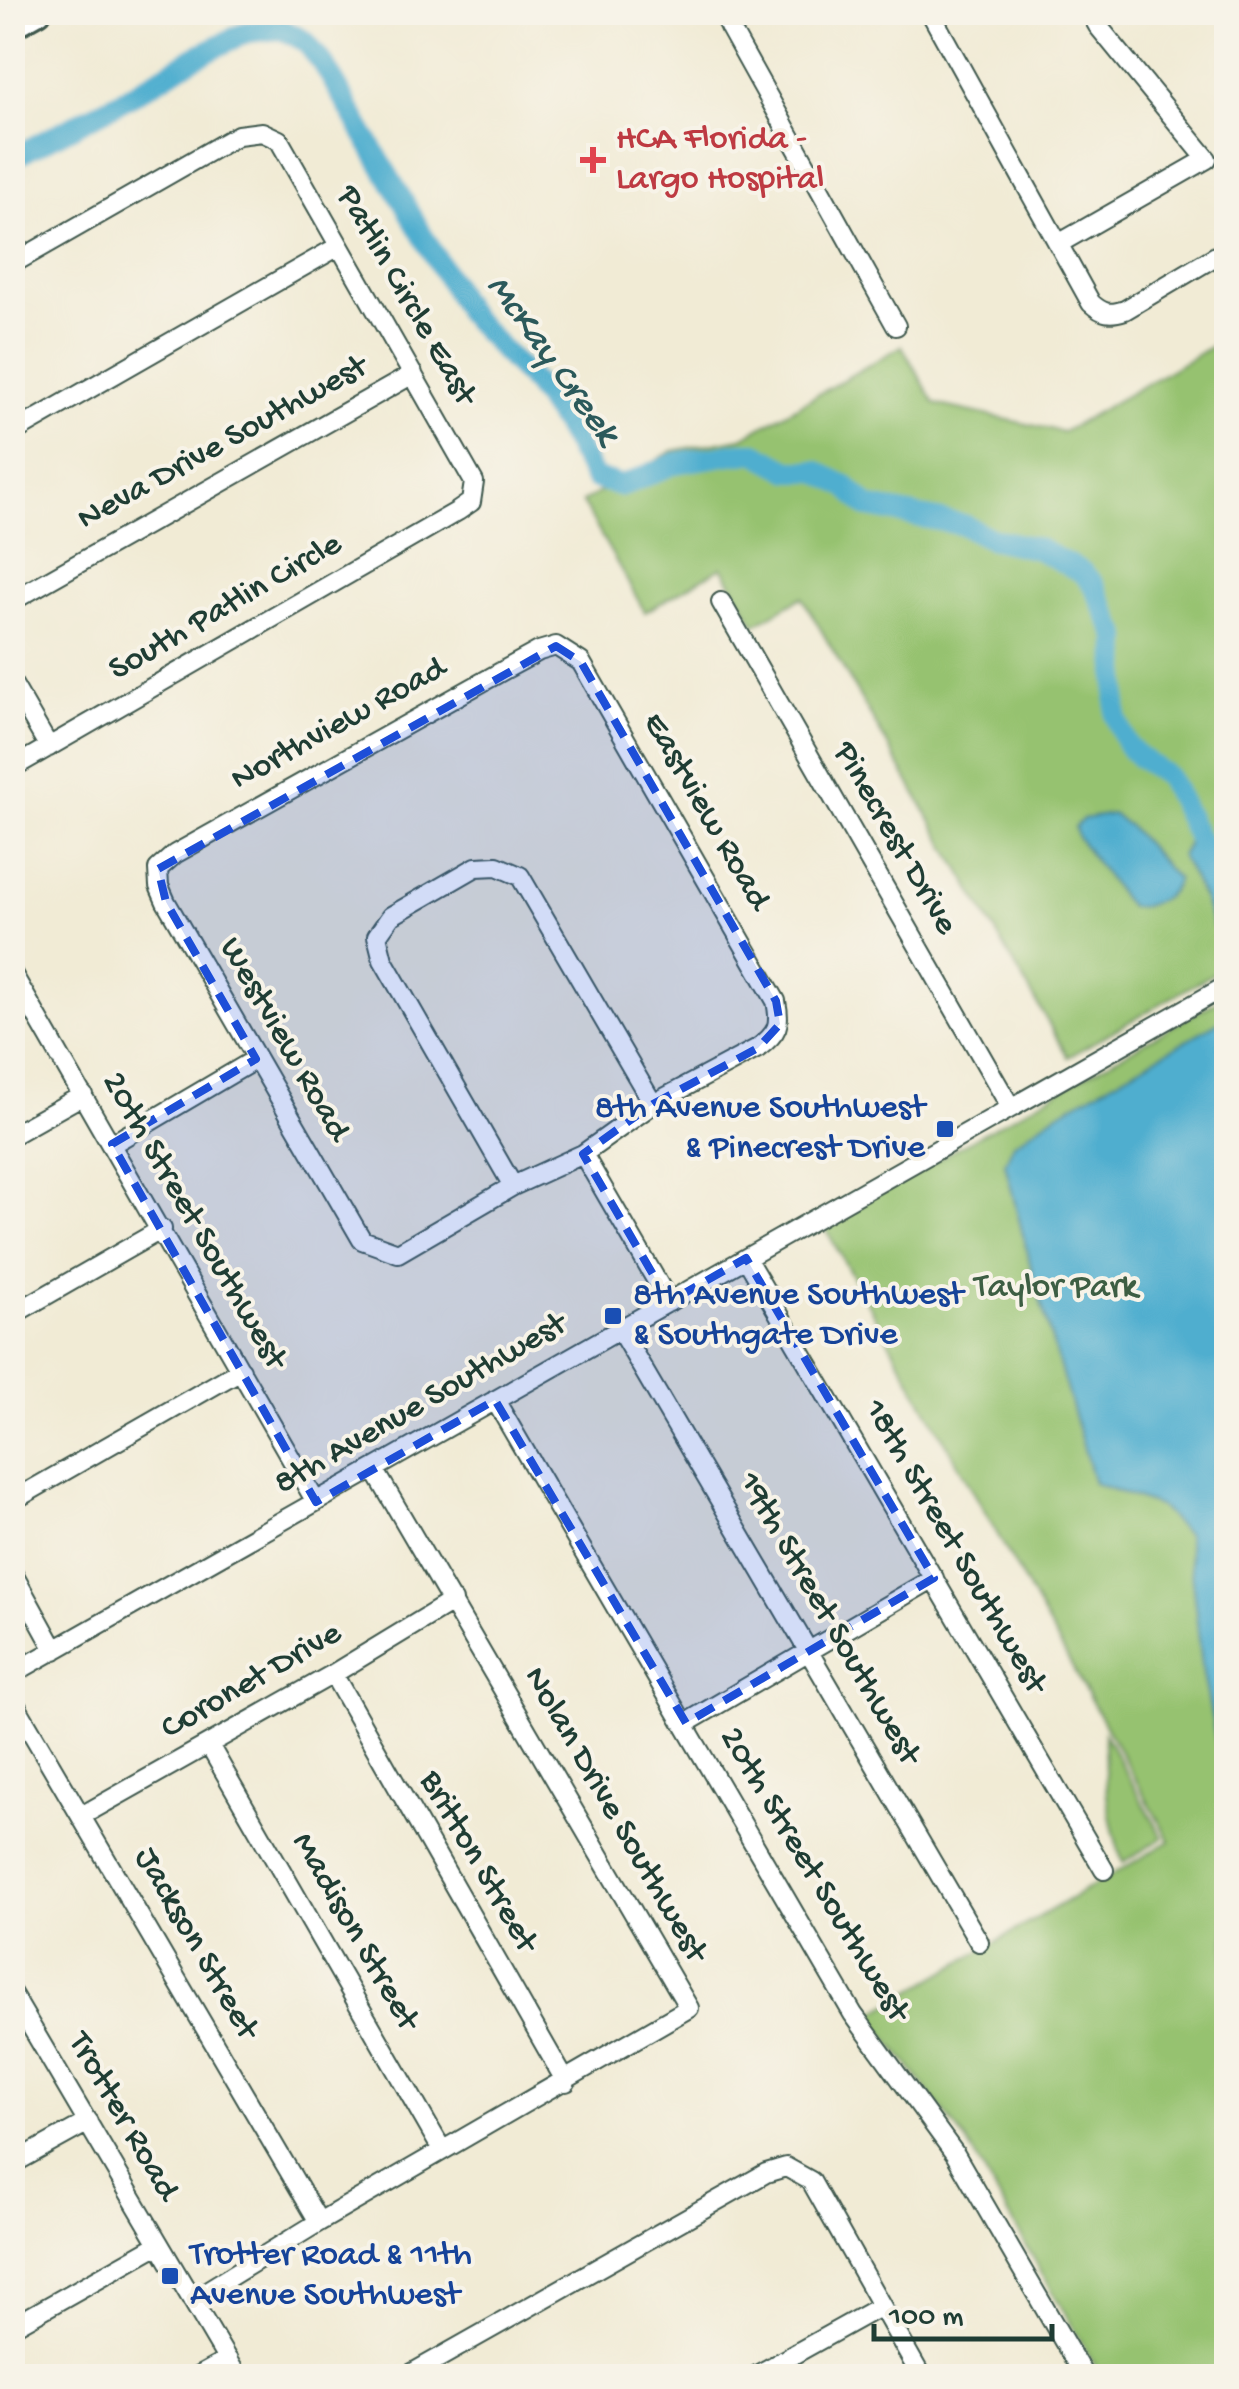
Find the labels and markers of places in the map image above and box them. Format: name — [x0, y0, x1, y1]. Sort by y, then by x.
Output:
place label: HCA Florida - Largo Hospital — [616, 120, 824, 201]
marker: HCA Florida - Largo Hospital — [580, 147, 606, 173]
place label: 8th Avenue Southwest & Pinecrest Drive — [595, 1089, 928, 1170]
marker: 8th Avenue Southwest & Pinecrest Drive — [934, 1118, 956, 1140]
place label: 8th Avenue Southwest & Southgate Drive — [633, 1276, 966, 1357]
marker: 8th Avenue Southwest & Southgate Drive — [602, 1305, 624, 1327]
place label: Trotter Road & 11th Avenue Southwest — [188, 2236, 472, 2317]
marker: Trotter Road & 11th Avenue Southwest — [159, 2265, 181, 2287]

